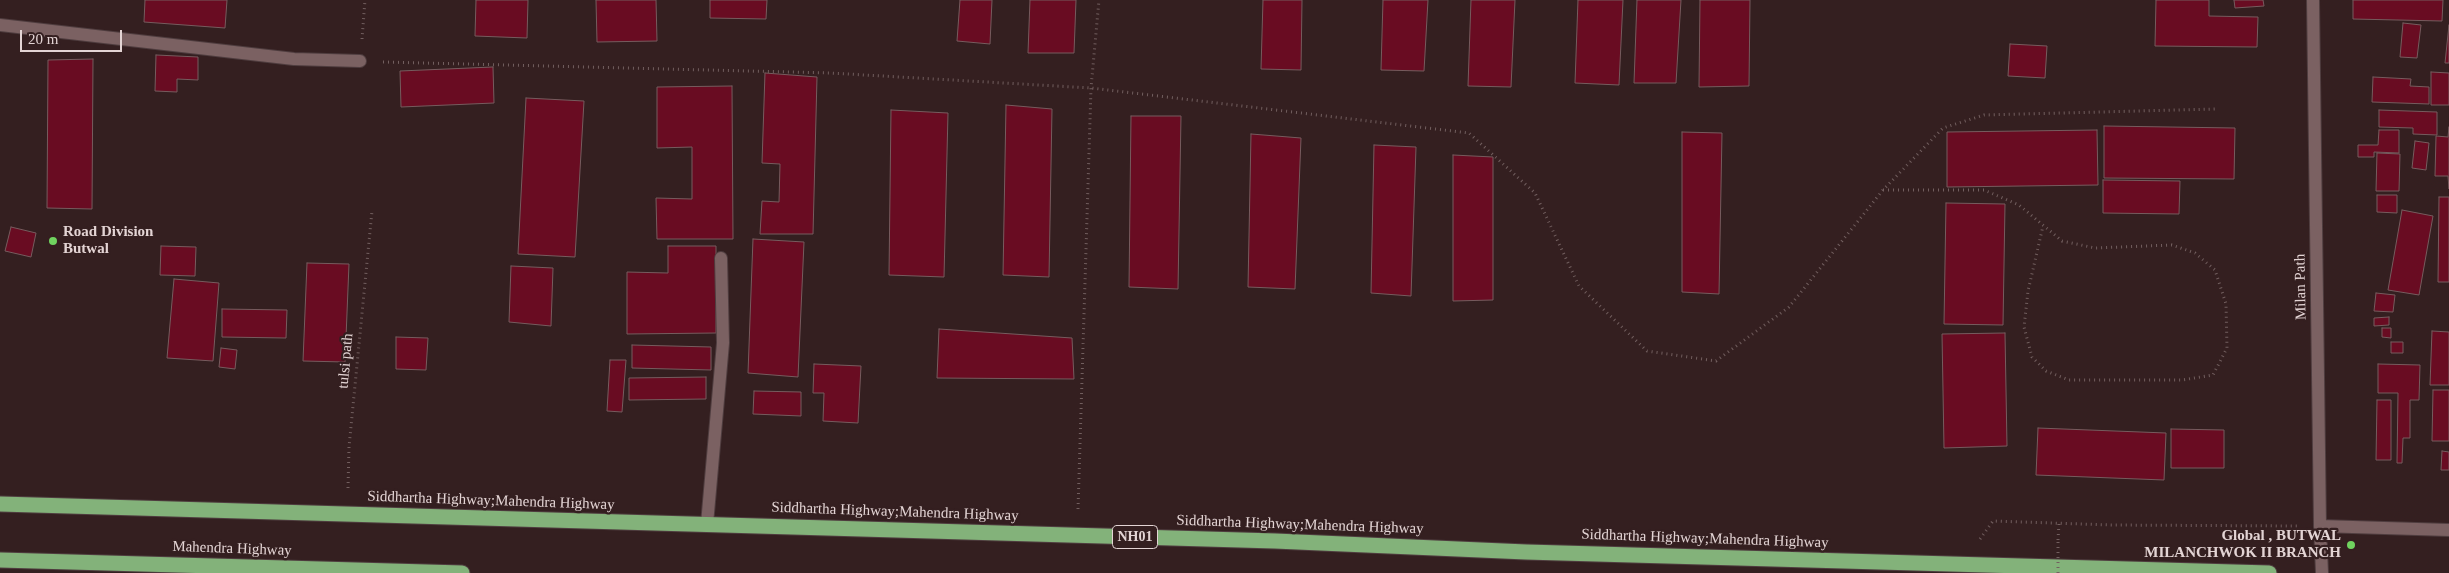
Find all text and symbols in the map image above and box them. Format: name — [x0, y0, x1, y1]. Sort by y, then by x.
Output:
scale bar — [22, 20, 125, 52]
text: 20 m — [28, 31, 58, 47]
place label: Road Division Butwal — [63, 223, 153, 258]
marker: Road Division Butwal — [47, 235, 59, 247]
street label: Milan Path — [2291, 254, 2311, 320]
street label: tulsi path — [335, 333, 357, 389]
street label: Siddhartha Highway;Mahendra Highway — [367, 488, 615, 514]
street label: Siddhartha Highway;Mahendra Highway — [771, 499, 1019, 525]
street label: Siddhartha Highway;Mahendra Highway — [1176, 512, 1424, 538]
road number: NH01 — [1112, 526, 1158, 548]
street label: Siddhartha Highway;Mahendra Highway — [1581, 526, 1829, 552]
place label: Global , BUTWAL MILANCHWOK II BRANCH — [2144, 527, 2341, 562]
street label: Mahendra Highway — [172, 538, 292, 560]
marker: Global , BUTWAL MILANCHWOK II BRANCH — [2345, 539, 2357, 551]

